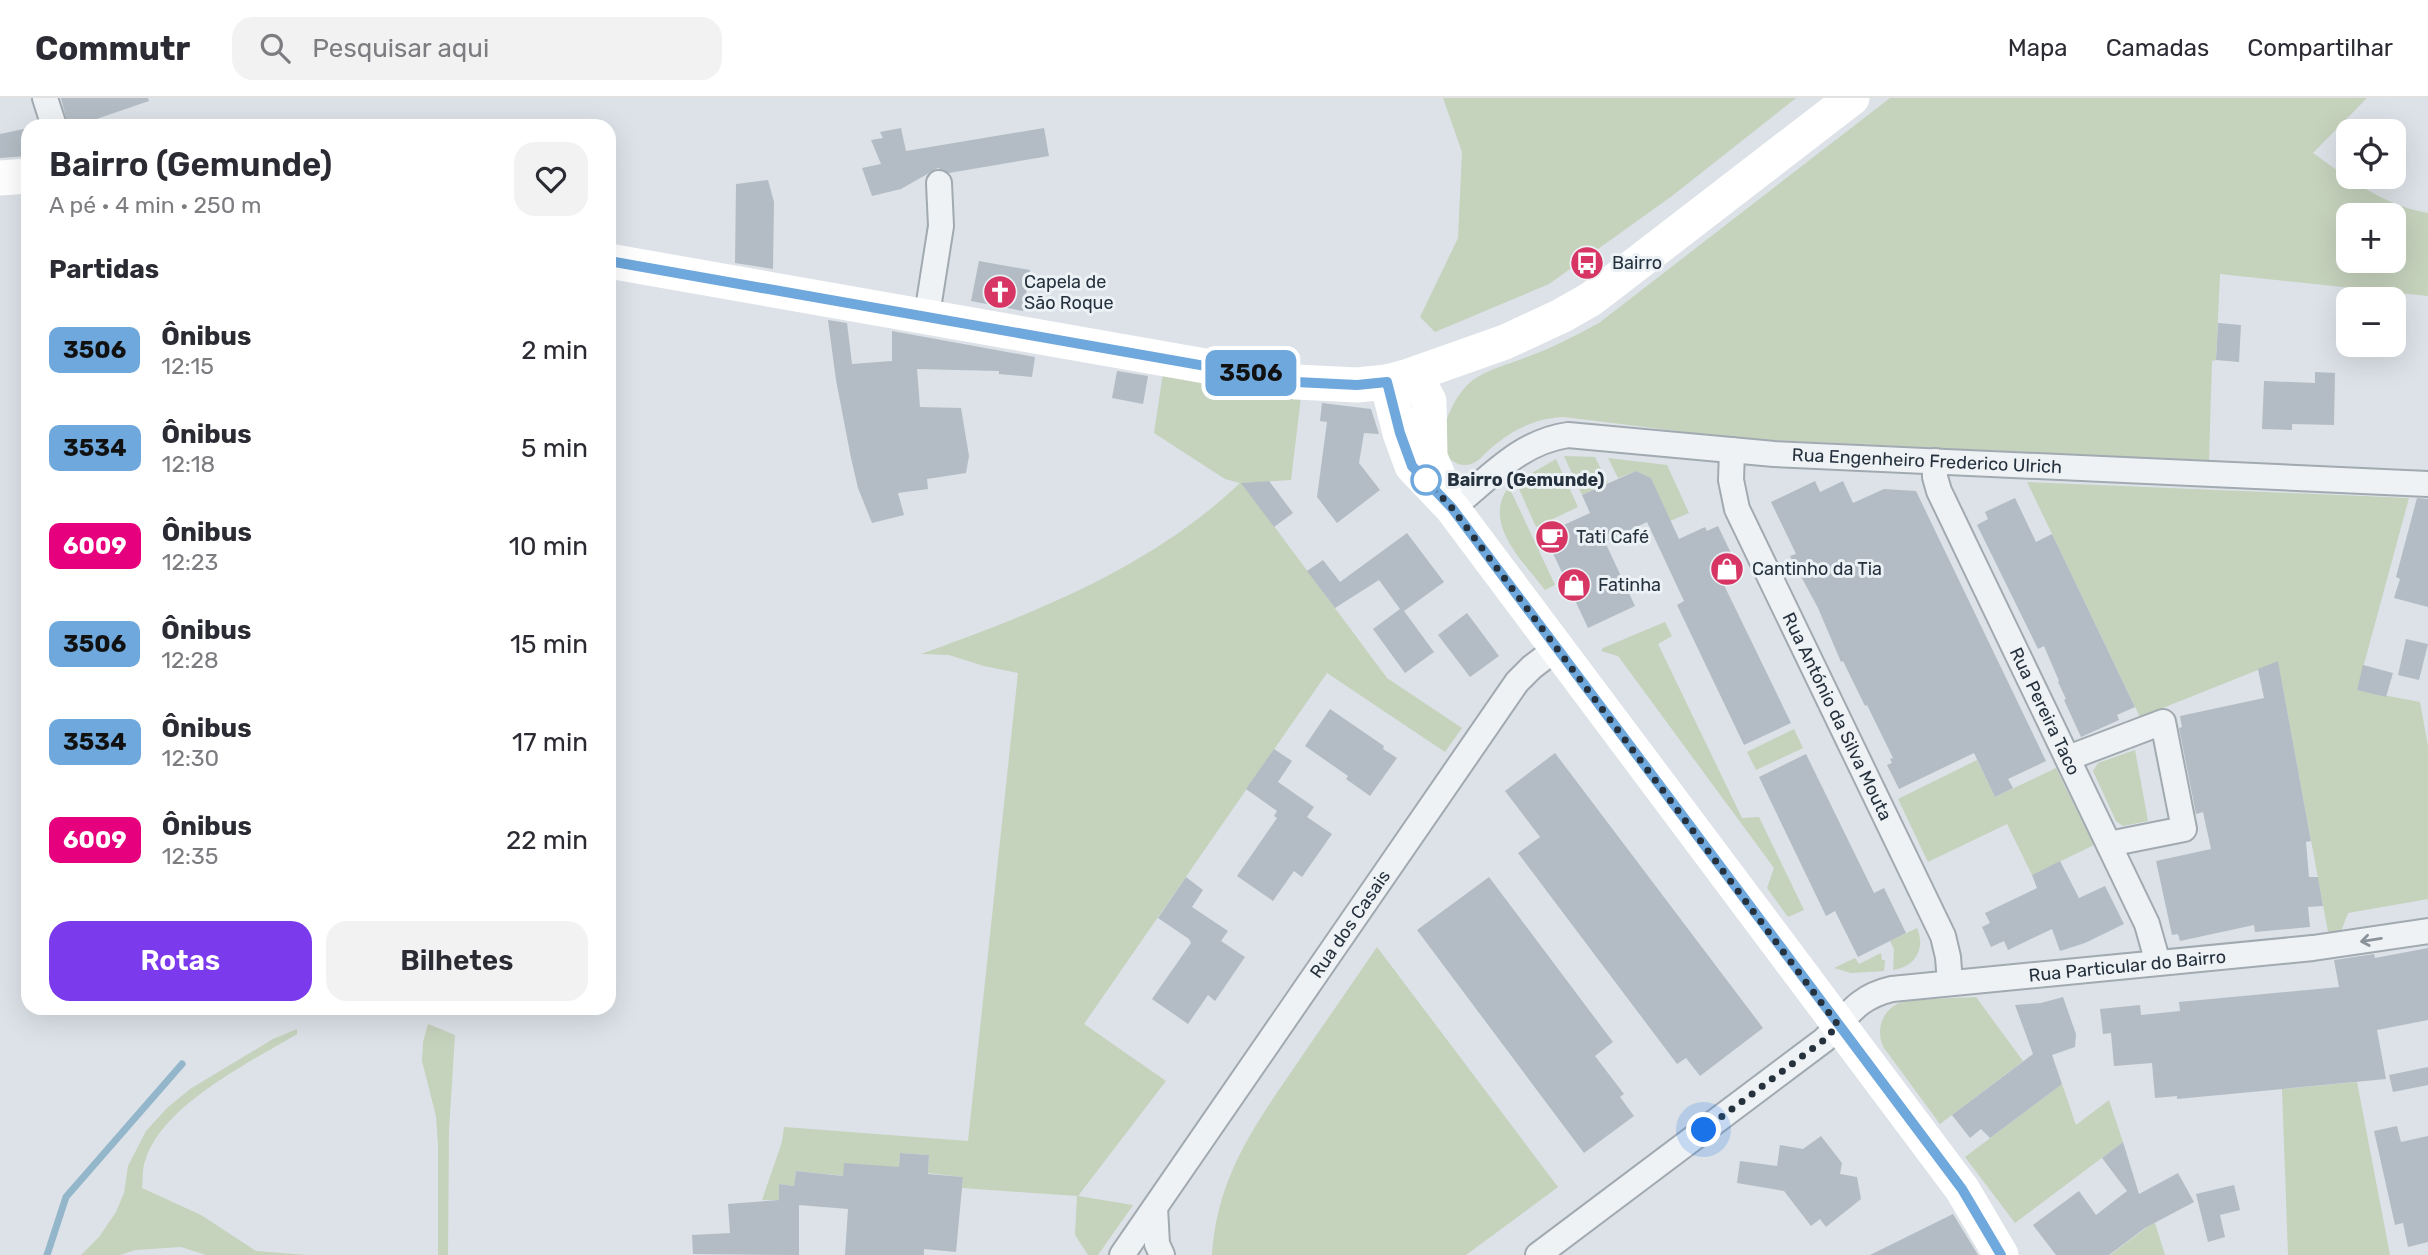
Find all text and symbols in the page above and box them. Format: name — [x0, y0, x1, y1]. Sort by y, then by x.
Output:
search box — [232, 17, 722, 80]
text: Commutr — [35, 29, 190, 68]
icon: search — [256, 29, 294, 67]
text: Pesquisar aqui — [312, 33, 489, 64]
text: Mapa — [2008, 34, 2068, 62]
text: Camadas — [2106, 34, 2209, 62]
text: Compartilhar — [2247, 34, 2393, 62]
map controls — [2336, 119, 2406, 357]
button: locate — [2336, 119, 2406, 189]
button: heart — [514, 142, 588, 216]
text: Bairro (Gemunde) — [49, 145, 332, 184]
text: A pé · 4 min · 250 m — [49, 191, 261, 219]
button: + — [2336, 203, 2406, 273]
bus stop icon: Bairro — [1568, 244, 1606, 282]
place label: Bairro — [1612, 252, 1662, 274]
text: Partidas — [49, 254, 159, 285]
place label: Capela de São Roque — [1024, 271, 1114, 314]
church icon: Capela de São Roque — [981, 273, 1019, 311]
button: − — [2336, 287, 2406, 357]
text: Ônibus — [161, 321, 251, 352]
text: 2 min — [521, 335, 588, 366]
text: 3506 — [63, 336, 126, 364]
line badge: 3506 — [1202, 350, 1300, 396]
text: 12:15 — [161, 352, 214, 380]
text: 3506 — [1219, 359, 1283, 387]
text: Ônibus — [162, 419, 252, 450]
text: 5 min — [521, 433, 588, 464]
text: 3534 — [63, 434, 127, 462]
street label: Rua Engenheiro Frederico Ulrich — [1791, 444, 2062, 478]
text: 12:18 — [162, 450, 215, 478]
marker: Bairro (Gemunde) — [1411, 465, 1441, 495]
place label: Bairro (Gemunde) — [1447, 469, 1605, 491]
text: Ônibus — [162, 517, 252, 548]
cafe icon: Tati Café — [1533, 518, 1571, 556]
place label: Tati Café — [1576, 526, 1649, 548]
text: 10 min — [509, 531, 588, 562]
text: 6009 — [63, 532, 127, 560]
text: 12:23 — [162, 548, 218, 576]
shop icon: Cantinho da Tia — [1708, 550, 1746, 588]
place label: Cantinho da Tia — [1752, 558, 1882, 580]
shop icon: Fatinha — [1555, 566, 1593, 604]
place label: Fatinha — [1598, 574, 1661, 596]
street label: Rua António da Silva Mouta — [1778, 609, 1897, 824]
text: Ônibus — [161, 615, 251, 646]
text: 15 min — [510, 629, 588, 660]
text: 3506 — [63, 630, 126, 658]
street label: Rua Pereira Taco — [2005, 644, 2085, 779]
text: 12:28 — [161, 646, 219, 674]
text: Ônibus — [162, 713, 252, 744]
text: 17 min — [512, 727, 588, 758]
text: 3534 — [63, 728, 127, 756]
text: 12:30 — [162, 744, 219, 772]
text: Ônibus — [162, 811, 252, 842]
text: 22 min — [506, 825, 588, 856]
text: 6009 — [63, 826, 127, 854]
text: 12:35 — [162, 842, 218, 870]
street label: Rua dos Casais — [1305, 866, 1395, 982]
button: Rotas — [49, 921, 312, 1001]
button: Bilhetes — [326, 921, 588, 1001]
one-way arrow — [2360, 934, 2383, 947]
street label: Rua Particular do Bairro — [2028, 946, 2227, 987]
your location — [1686, 1112, 1721, 1147]

